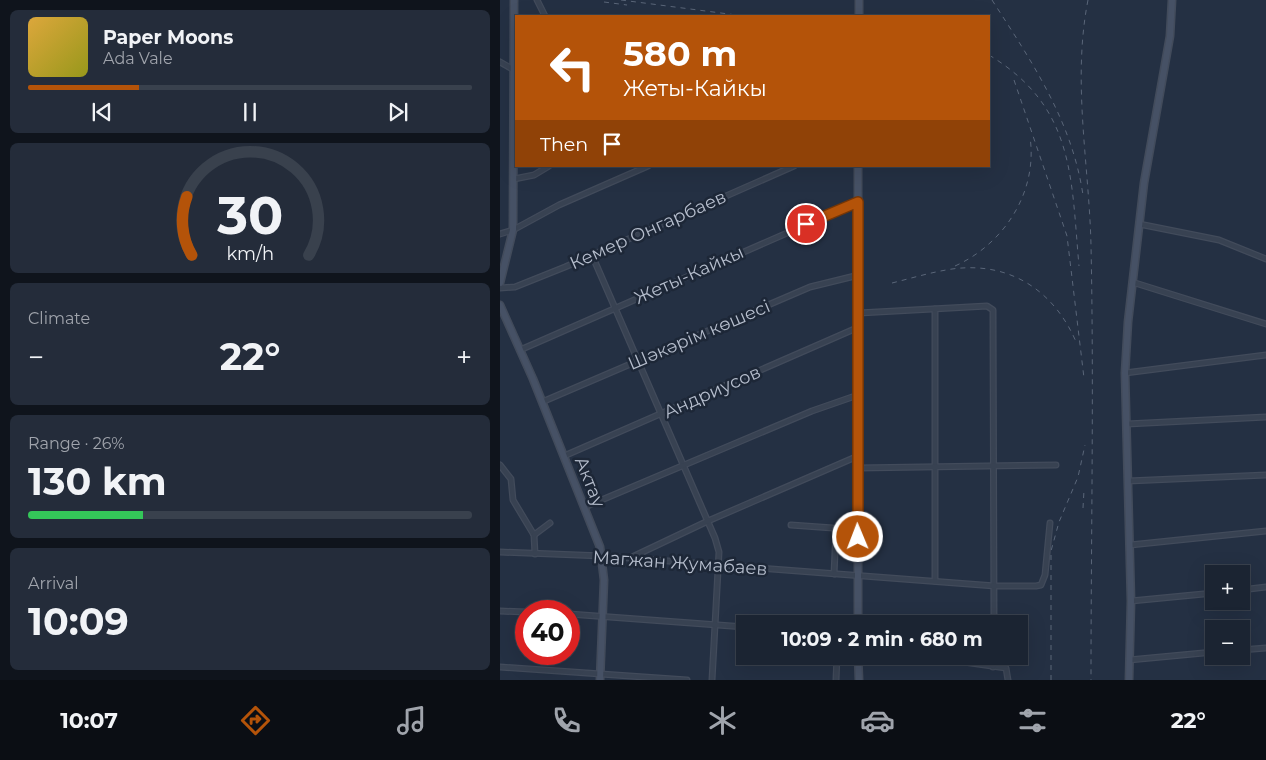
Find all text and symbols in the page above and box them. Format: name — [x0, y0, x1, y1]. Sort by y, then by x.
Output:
text: Paper Moons — [103, 26, 233, 49]
text: 580 m — [623, 32, 737, 75]
icon: left — [540, 35, 605, 100]
text: Ada Vale — [103, 49, 173, 68]
text: Жеты-Кайкы — [623, 75, 767, 102]
icon: previous — [88, 98, 116, 126]
icon: pause — [236, 98, 264, 126]
icon: next — [384, 98, 412, 126]
icon: arrive — [598, 130, 626, 158]
text: Then — [540, 133, 588, 156]
text: 30 — [216, 184, 283, 247]
street label: Кемер Онгарбаев — [566, 186, 730, 274]
pin — [785, 203, 827, 245]
icon: arrive — [792, 210, 820, 238]
street label: Жеты-Кайкы — [631, 241, 747, 309]
text: km/h — [226, 243, 274, 264]
street label: Шәкәрім көшесі — [625, 295, 773, 375]
text: Climate — [28, 309, 90, 328]
text: 22° — [220, 333, 280, 380]
text: − — [28, 340, 44, 374]
text: + — [456, 340, 472, 374]
street label: Андриусов — [660, 361, 764, 423]
text: Range · 26% — [28, 434, 125, 453]
street label: Актау — [570, 453, 610, 511]
text: 130 km — [28, 458, 167, 505]
position arrow — [831, 510, 883, 562]
street label: Магжан Жумабаев — [592, 546, 768, 580]
map controls — [1205, 565, 1250, 665]
button: + — [1205, 565, 1250, 610]
text: Arrival — [28, 574, 78, 593]
text: 10:09 — [28, 598, 129, 645]
speed limit sign: 40 — [515, 600, 580, 665]
button: − — [1205, 620, 1250, 665]
text: 10:09 · 2 min · 680 m — [781, 628, 983, 651]
icon: directions — [238, 703, 273, 738]
icon: music — [394, 703, 429, 738]
icon: phone — [549, 703, 584, 738]
icon: climate — [705, 703, 740, 738]
icon: car — [860, 703, 895, 738]
icon: filters — [1015, 703, 1050, 738]
text: 10:07 — [60, 707, 118, 734]
text: 22° — [1171, 707, 1206, 734]

